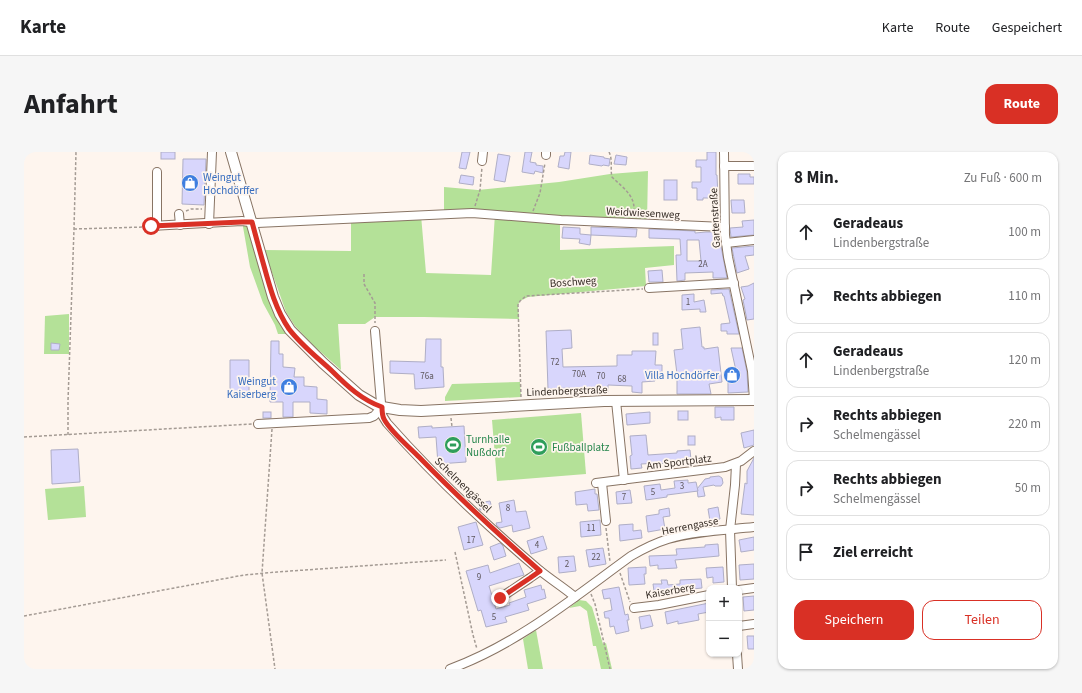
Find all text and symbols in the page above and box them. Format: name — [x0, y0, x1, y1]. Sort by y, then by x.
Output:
text: Karte — [20, 14, 66, 41]
text: Karte — [882, 18, 913, 38]
text: Route — [935, 18, 970, 38]
text: Gespeichert — [992, 18, 1062, 38]
text: Anfahrt — [24, 84, 118, 124]
button: Route — [985, 84, 1058, 124]
text: 8 Min. — [794, 166, 839, 190]
text: Zu Fuß · 600 m — [964, 169, 1042, 187]
place label: Weingut Hochdörffer — [203, 170, 259, 198]
shop icon: Weingut Hochdörffer — [180, 173, 200, 193]
street label: Gartenstraße — [706, 187, 724, 248]
street label: Weidwiesenweg — [606, 204, 681, 222]
text: Geradeaus — [833, 213, 903, 234]
route start — [142, 217, 160, 235]
icon: ahead — [795, 221, 817, 243]
text: 100 m — [1008, 223, 1041, 241]
text: Lindenbergstraße — [833, 234, 929, 252]
house number: 2A — [698, 258, 708, 271]
street label: Boschweg — [549, 273, 597, 291]
icon: right — [795, 285, 817, 307]
text: Rechts abbiegen — [833, 286, 942, 307]
text: 110 m — [1008, 287, 1041, 305]
house number: 1 — [686, 296, 690, 309]
text: Geradeaus — [833, 341, 903, 362]
icon: ahead — [795, 349, 817, 371]
text: 120 m — [1008, 351, 1041, 369]
house number: 72 — [551, 356, 560, 369]
text: Lindenbergstraße — [833, 362, 929, 380]
shop icon: Villa Hochdörfer — [722, 365, 742, 385]
house number: 70A — [572, 368, 586, 381]
place label: Villa Hochdörfer — [645, 368, 719, 383]
house number: 76a — [420, 370, 434, 383]
house number: 70 — [597, 370, 606, 383]
house number: 68 — [618, 373, 627, 386]
place label: Weingut Kaiserberg — [227, 374, 276, 402]
shop icon: Weingut Kaiserberg — [279, 377, 299, 397]
street label: Lindenbergstraße — [526, 382, 608, 400]
text: Rechts abbiegen — [833, 405, 942, 426]
icon: right — [795, 413, 817, 435]
text: 220 m — [1008, 415, 1041, 433]
text: Schelmengässel — [833, 426, 921, 444]
place label: Turnhalle Nußdorf — [466, 432, 510, 460]
sports icon: Turnhalle Nußdorf — [443, 435, 463, 455]
sports icon: Fußballplatz — [529, 437, 549, 457]
place label: Fußballplatz — [552, 440, 610, 455]
street label: Am Sportplatz — [646, 451, 713, 473]
street label: Schelmengässel — [431, 454, 495, 516]
text: Rechts abbiegen — [833, 469, 942, 490]
icon: right — [795, 477, 817, 499]
text: 50 m — [1015, 479, 1041, 497]
house number: 3 — [680, 480, 685, 493]
house number: 5 — [651, 486, 656, 499]
text: Schelmengässel — [833, 490, 921, 508]
house number: 7 — [622, 491, 627, 504]
house number: 8 — [506, 502, 511, 515]
street label: Herrengasse — [660, 513, 720, 539]
house number: 11 — [587, 522, 595, 535]
house number: 17 — [467, 534, 476, 547]
house number: 4 — [535, 539, 540, 552]
icon: arrive — [795, 541, 817, 563]
text: Ziel erreicht — [833, 542, 913, 563]
house number: 22 — [592, 551, 601, 564]
house number: 2 — [565, 558, 570, 571]
house number: 9 — [477, 571, 482, 584]
street label: Kaiserberg — [644, 579, 696, 603]
map controls — [706, 585, 742, 657]
button: + — [706, 585, 742, 621]
route end — [491, 589, 509, 607]
button: Speichern — [794, 600, 914, 640]
button: Teilen — [922, 600, 1042, 640]
house number: 5 — [492, 611, 497, 624]
button: − — [706, 621, 742, 657]

